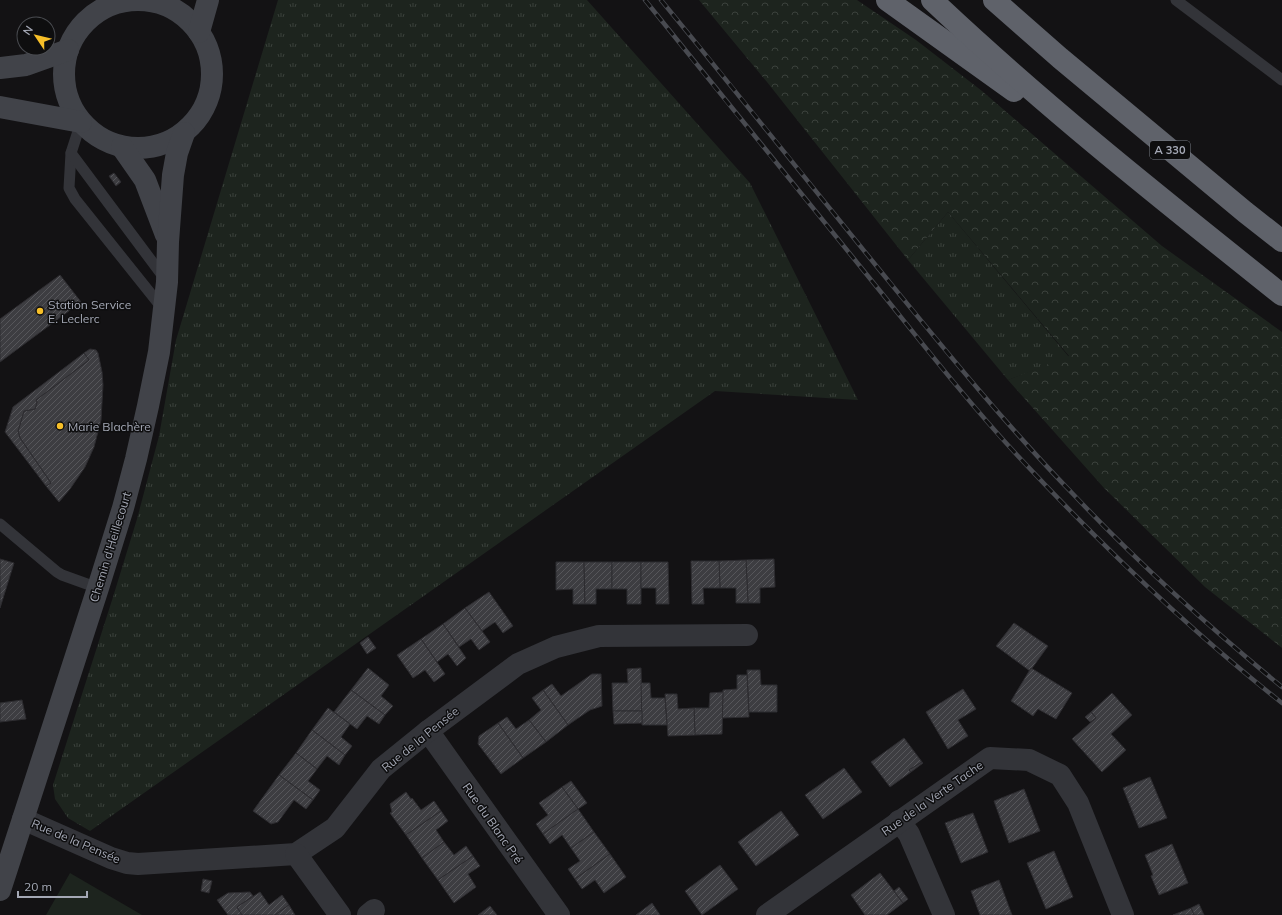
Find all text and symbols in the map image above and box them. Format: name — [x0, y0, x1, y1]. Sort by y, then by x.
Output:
north arrow — [16, 16, 56, 56]
text: N — [20, 23, 36, 38]
road number: A 330 — [1150, 141, 1190, 159]
place label: Station Service E. Leclerc — [48, 297, 131, 326]
marker: Station Service E. Leclerc — [35, 306, 45, 316]
place label: Marie Blachère — [68, 419, 151, 434]
marker: Marie Blachère — [55, 421, 65, 431]
street label: Chemin d'Heillecourt — [86, 490, 134, 604]
street label: Rue de la Pensée — [378, 703, 462, 775]
street label: Rue de la Verte Tache — [878, 757, 986, 839]
street label: Rue du Blanc Pré — [460, 780, 526, 866]
street label: Rue de la Pensée — [29, 816, 123, 866]
scale bar — [18, 873, 87, 899]
text: 20 m — [24, 879, 52, 894]

